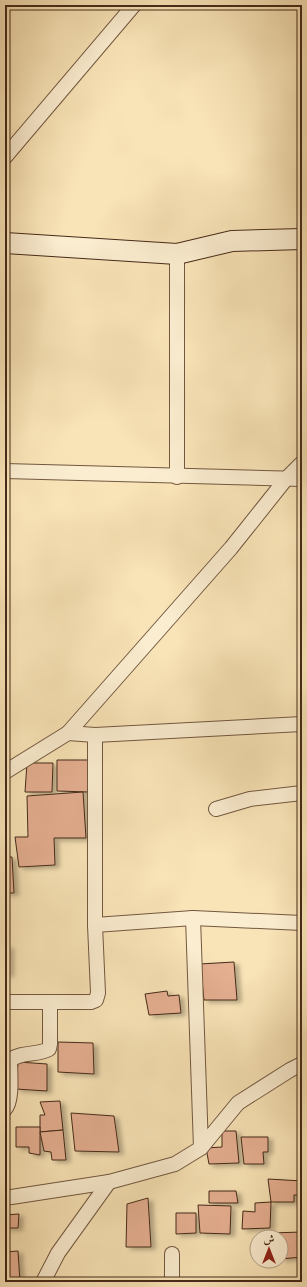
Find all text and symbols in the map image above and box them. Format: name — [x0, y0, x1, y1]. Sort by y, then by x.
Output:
north arrow — [249, 1229, 289, 1269]
text: ش — [264, 1232, 275, 1247]

